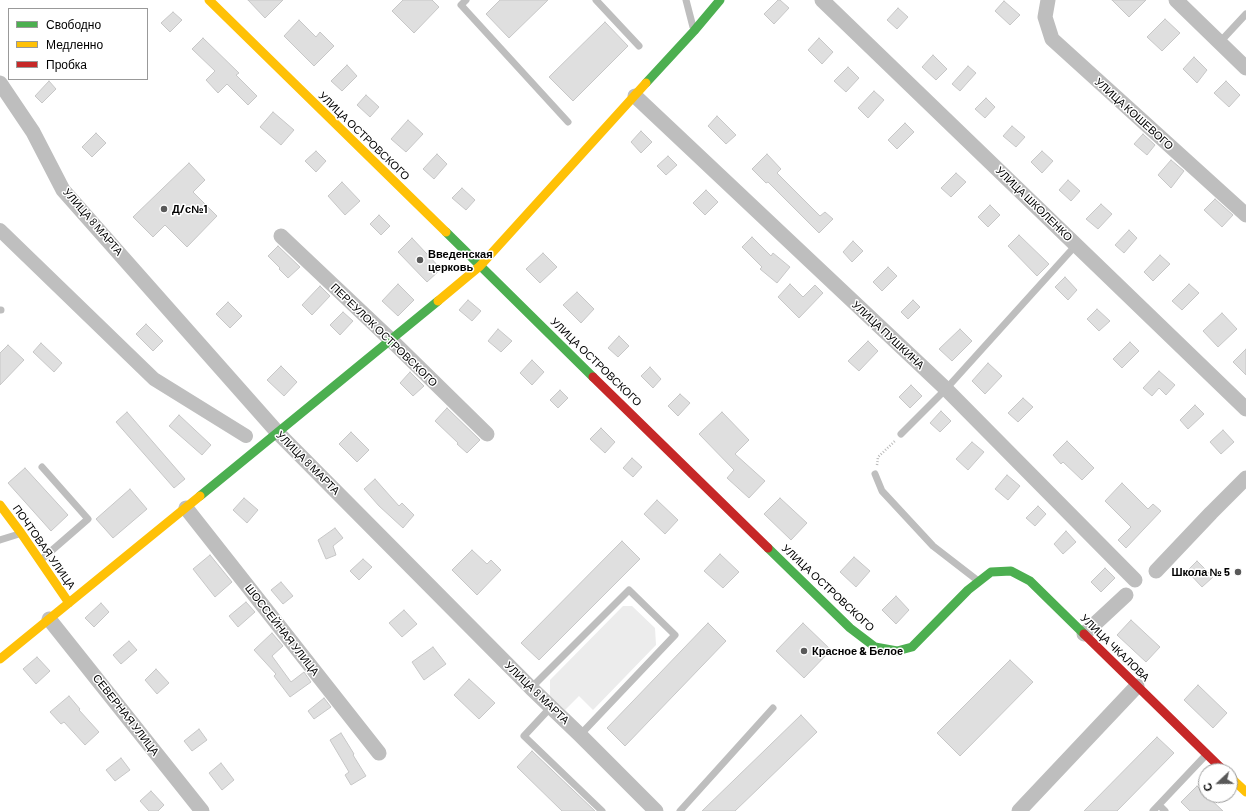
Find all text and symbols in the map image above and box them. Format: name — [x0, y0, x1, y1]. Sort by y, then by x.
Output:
legend — [8, 8, 148, 80]
text: Свободно — [46, 17, 101, 31]
text: Медленно — [46, 37, 103, 51]
text: Пробка — [46, 57, 87, 71]
street label: УЛИЦА КОШЕВОГО — [1092, 75, 1176, 153]
street label: УЛИЦА ОСТРОВСКОГО — [316, 89, 412, 183]
street label: УЛИЦА ШКОЛЕНКО — [993, 164, 1075, 244]
street label: УЛИЦА 8 МАРТА — [60, 186, 126, 258]
place label: Д/с№1 — [172, 202, 207, 216]
marker: Д/с№1 — [159, 204, 169, 214]
place label: Введенская церковь — [428, 247, 493, 273]
marker: Введенская церковь — [415, 255, 425, 265]
street label: ПЕРЕУЛОК ОСТРОВСКОГО — [328, 281, 440, 389]
street label: УЛИЦА ПУШКИНА — [849, 298, 927, 372]
street label: УЛИЦА ОСТРОВСКОГО — [548, 315, 644, 409]
street label: УЛИЦА 8 МАРТА — [273, 428, 343, 498]
street label: ПОЧТОВАЯ УЛИЦА — [10, 502, 78, 592]
street label: УЛИЦА ОСТРОВСКОГО — [779, 542, 877, 634]
place label: Школа № 5 — [1171, 565, 1230, 579]
marker: Школа № 5 — [1233, 567, 1243, 577]
street label: ШОССЕЙНАЯ УЛИЦА — [242, 582, 322, 678]
street label: УЛИЦА ЧКАЛОВА — [1078, 612, 1152, 684]
place label: Красное & Белое — [812, 644, 903, 658]
marker: Красное & Белое — [799, 646, 809, 656]
street label: УЛИЦА 8 МАРТА — [502, 659, 572, 727]
street label: СЕВЕРНАЯ УЛИЦА — [90, 672, 162, 758]
north arrow — [1198, 763, 1238, 803]
text: С — [1200, 781, 1215, 793]

